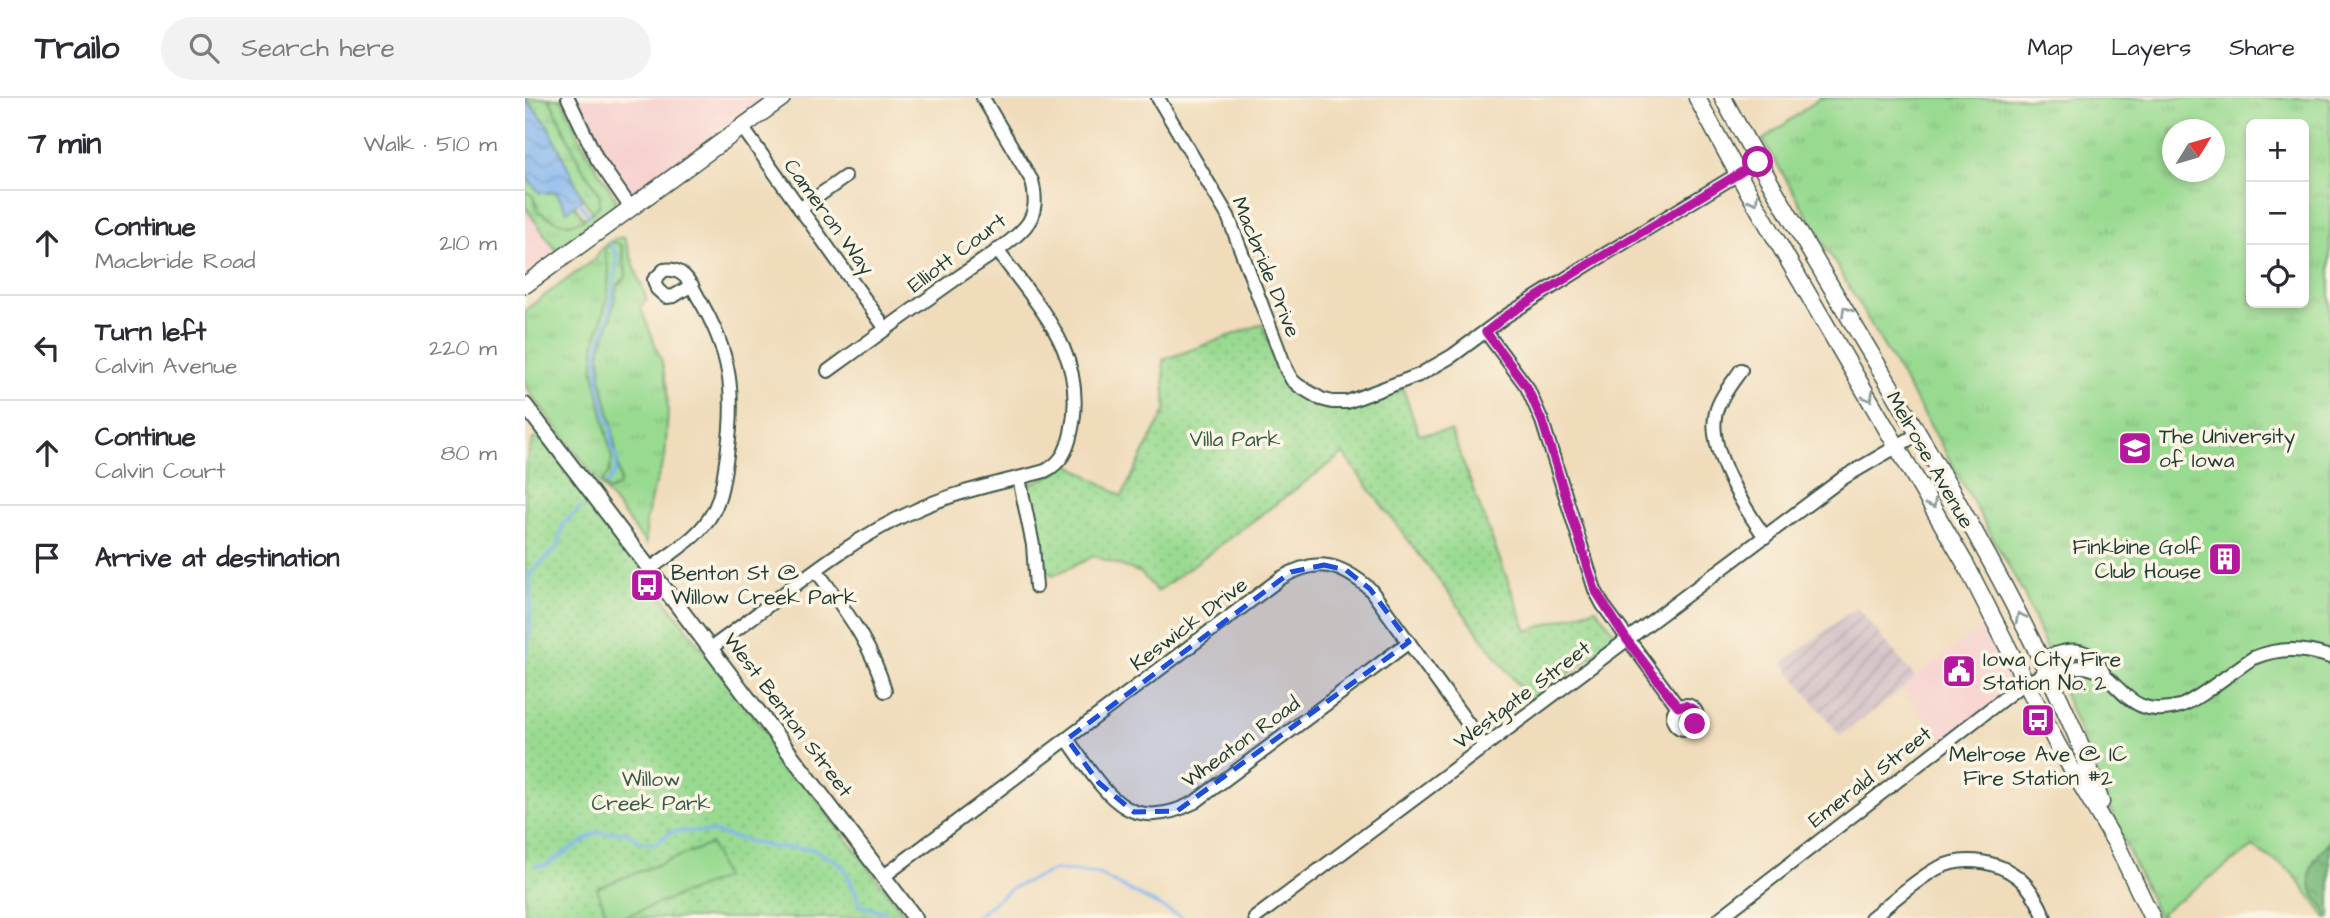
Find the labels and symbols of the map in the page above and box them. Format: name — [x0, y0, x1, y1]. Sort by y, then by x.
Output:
north arrow — [2162, 119, 2225, 182]
route start — [1742, 146, 1773, 177]
street label: Cameron Way — [775, 153, 881, 283]
street label: Macbride Drive — [1225, 192, 1307, 342]
one-way arrow — [1746, 193, 1759, 206]
street label: Elliott Court — [902, 206, 1013, 300]
one-way arrow — [1841, 306, 1854, 319]
street label: Melrose Avenue — [1879, 386, 1981, 534]
one-way arrow — [1861, 389, 1874, 402]
place label: The University of Iowa — [2159, 422, 2296, 475]
park label: Villa Park — [1190, 425, 1280, 454]
school or university icon: The University of Iowa — [2116, 429, 2154, 467]
one-way arrow — [1924, 497, 1937, 510]
place label: Finkbine Golf Club House — [2073, 533, 2202, 586]
building icon: Finkbine Golf Club House — [2206, 540, 2244, 578]
place label: Benton St @ Willow Creek Park — [671, 559, 857, 612]
bus stop icon: Benton St @ Willow Creek Park — [628, 566, 666, 604]
street label: Keswick Drive — [1124, 570, 1254, 678]
one-way arrow — [2014, 612, 2028, 624]
street label: West Benton Street — [716, 627, 860, 804]
street label: Westgate Street — [1448, 634, 1598, 758]
place label: Iowa City Fire Station No. 2 — [1983, 645, 2121, 698]
public building icon: Iowa City Fire Station No. 2 — [1940, 652, 1978, 690]
street label: Wheaton Road — [1176, 689, 1306, 795]
bus stop icon: Melrose Ave @ IC Fire Station #2 — [2019, 701, 2057, 739]
route end — [1679, 708, 1710, 739]
street label: Emerald Street — [1802, 719, 1938, 834]
place label: Melrose Ave @ IC Fire Station #2 — [1949, 740, 2127, 793]
park label: Willow Creek Park — [591, 765, 711, 818]

